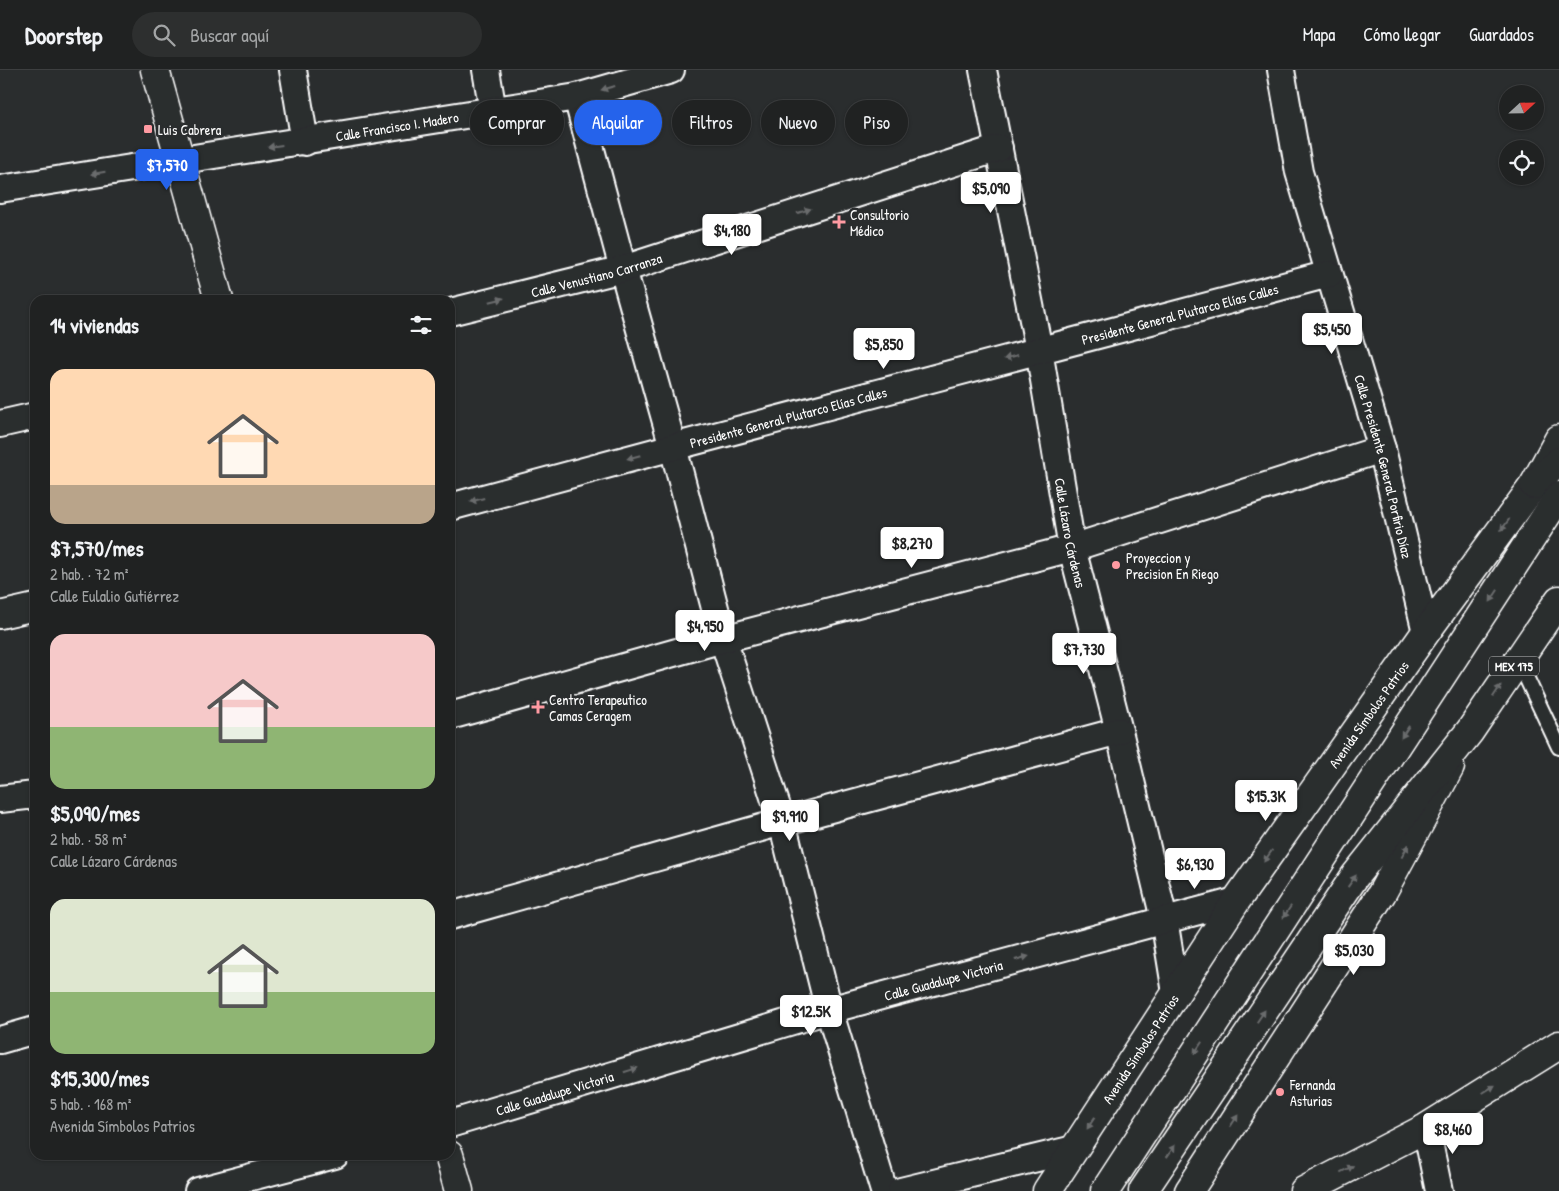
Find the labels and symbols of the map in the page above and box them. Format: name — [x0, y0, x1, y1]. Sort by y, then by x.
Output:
one-way arrow — [600, 85, 615, 93]
north arrow — [1499, 85, 1544, 130]
street label: Calle Francisco I. Madero — [334, 106, 460, 145]
place label: Luis Cabrera — [158, 120, 222, 139]
marker: Luis Cabrera — [142, 123, 154, 135]
one-way arrow — [267, 142, 283, 150]
pin: $7,570 — [126, 148, 208, 191]
one-way arrow — [89, 170, 105, 178]
pin: $5,090 — [950, 172, 1032, 214]
place label: Consultorio Médico — [850, 205, 909, 240]
one-way arrow — [797, 206, 812, 214]
pin: $4,180 — [691, 214, 773, 256]
marker: Consultorio Médico — [832, 215, 846, 229]
street label: Calle Venustiano Carranza — [529, 248, 665, 301]
street label: Presidente General Plutarco Elías Calles — [1079, 278, 1280, 348]
one-way arrow — [490, 296, 505, 304]
pin: $5,450 — [1291, 312, 1373, 355]
pin: $5,850 — [843, 328, 925, 370]
one-way arrow — [1003, 353, 1018, 361]
street label: Calle Presidente General Porfirio Díaz — [1351, 372, 1417, 560]
street label: Presidente General Plutarco Elías Calles — [688, 382, 889, 452]
one-way arrow — [626, 454, 641, 462]
street label: Calle Lázaro Cárdenas — [1051, 476, 1091, 590]
one-way arrow — [470, 496, 485, 504]
one-way arrow — [1500, 518, 1510, 532]
pin: $8,270 — [871, 526, 953, 569]
place label: Proyeccion y Precision En Riego — [1126, 548, 1219, 584]
marker: Proyeccion y Precision En Riego — [1110, 559, 1122, 571]
one-way arrow — [1489, 589, 1499, 602]
pin: $4,950 — [664, 610, 746, 652]
pin: $7,730 — [1043, 632, 1125, 675]
road number: MEX 175 — [1489, 656, 1539, 676]
street label: Avenida Símbolos Patrios — [1324, 657, 1412, 771]
one-way arrow — [1492, 684, 1502, 698]
place label: Centro Terapeutico Camas Ceragem — [549, 690, 647, 726]
marker: Centro Terapeutico Camas Ceragem — [531, 700, 545, 714]
one-way arrow — [1400, 725, 1410, 738]
pin: $15.3K — [1225, 780, 1307, 822]
pin: $9,910 — [749, 800, 831, 842]
one-way arrow — [1401, 844, 1410, 857]
pin: $6,930 — [1154, 848, 1236, 890]
one-way arrow — [1263, 849, 1273, 863]
one-way arrow — [1347, 874, 1357, 887]
one-way arrow — [1283, 905, 1292, 918]
pin: $5,030 — [1313, 934, 1395, 976]
one-way arrow — [1015, 953, 1030, 961]
street label: Calle Guadalupe Victoria — [882, 954, 1005, 1004]
street label: Avenida Símbolos Patrios — [1097, 990, 1182, 1107]
pin: $12.5K — [770, 994, 852, 1037]
one-way arrow — [1256, 1009, 1266, 1022]
one-way arrow — [1194, 1041, 1203, 1054]
one-way arrow — [623, 1065, 638, 1073]
street label: Calle Guadalupe Victoria — [493, 1066, 616, 1119]
place label: Fernanda Asturias — [1289, 1075, 1336, 1110]
one-way arrow — [1482, 1084, 1495, 1094]
marker: Fernanda Asturias — [1274, 1086, 1286, 1098]
pin: $8,460 — [1412, 1112, 1494, 1155]
one-way arrow — [1229, 1114, 1239, 1127]
one-way arrow — [1086, 1116, 1096, 1129]
one-way arrow — [1166, 1144, 1175, 1157]
one-way arrow — [1340, 1165, 1354, 1173]

